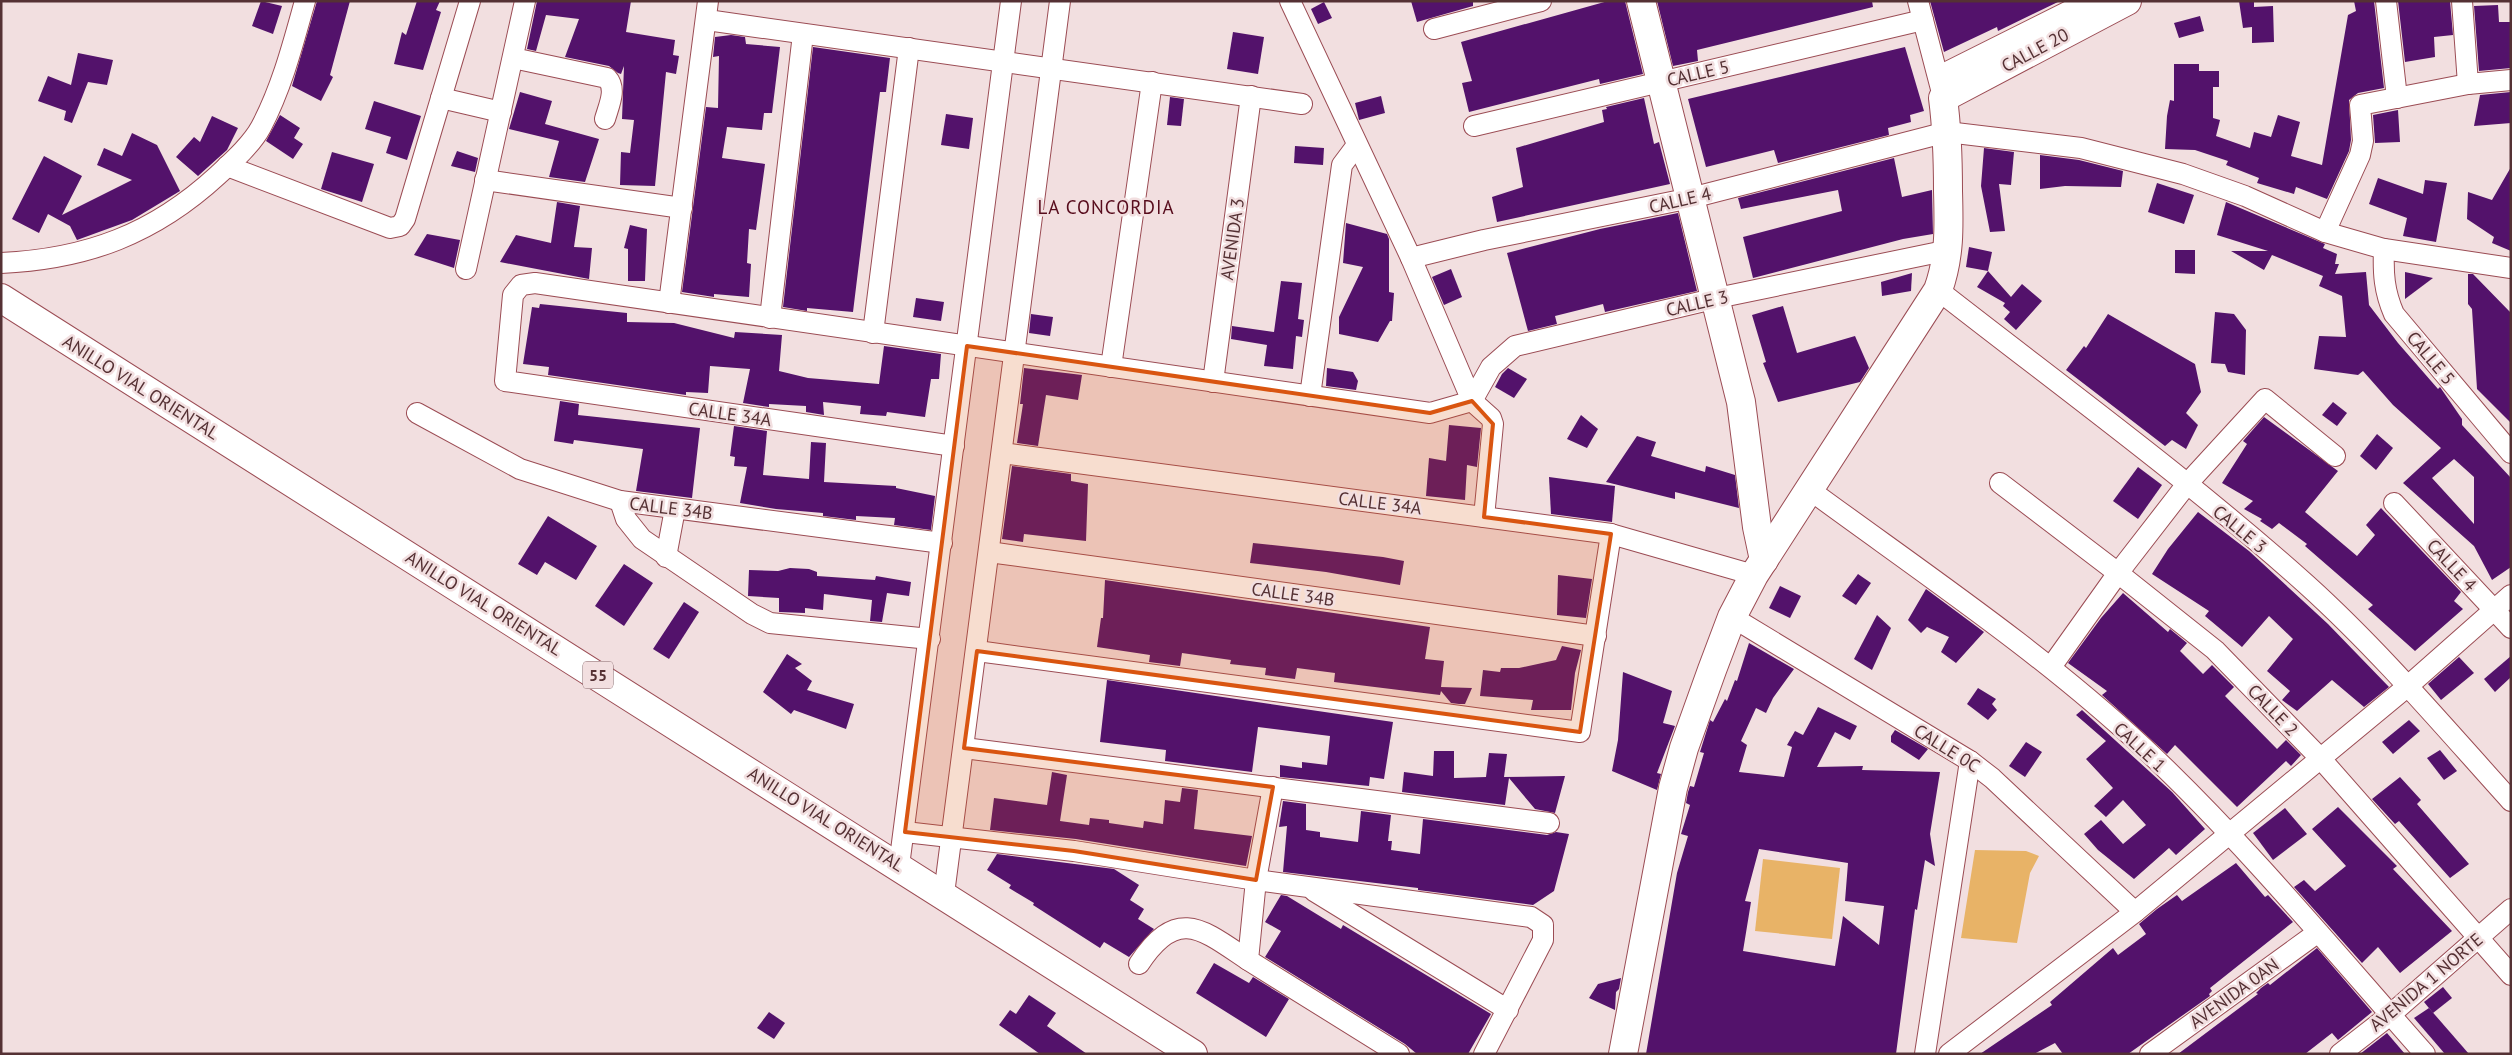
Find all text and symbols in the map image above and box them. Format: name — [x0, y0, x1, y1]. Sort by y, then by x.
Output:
street label: CALLE 20 — [1997, 23, 2073, 77]
street label: CALLE 5 — [1665, 55, 1731, 91]
street label: CALLE 4 — [1647, 182, 1714, 218]
district label: LA CONCORDIA — [1037, 195, 1175, 219]
street label: AVENIDA 3 — [1215, 196, 1249, 282]
street label: CALLE 3 — [1664, 285, 1730, 321]
street label: CALLE 5 — [2402, 326, 2460, 390]
street label: ANILLO VIAL ORIENTAL — [59, 330, 223, 444]
street label: CALLE 34A — [687, 397, 773, 431]
street label: CALLE 34A — [1337, 486, 1423, 520]
street label: CALLE 34B — [628, 491, 714, 525]
street label: CALLE 3 — [2208, 500, 2272, 558]
street label: CALLE 4 — [2422, 534, 2482, 596]
street label: ANILLO VIAL ORIENTAL — [402, 546, 566, 660]
street label: CALLE 34B — [1250, 577, 1336, 611]
road number: 55 — [583, 662, 613, 688]
street label: CALLE 2 — [2243, 679, 2303, 741]
street label: CALLE 1 — [2109, 717, 2171, 777]
street label: CALLE 0C — [1910, 719, 1984, 777]
street label: ANILLO VIAL ORIENTAL — [744, 762, 908, 876]
street label: AVENIDA 1 NORTE — [2365, 928, 2487, 1036]
street label: AVENIDA 0AN — [2185, 953, 2283, 1033]

